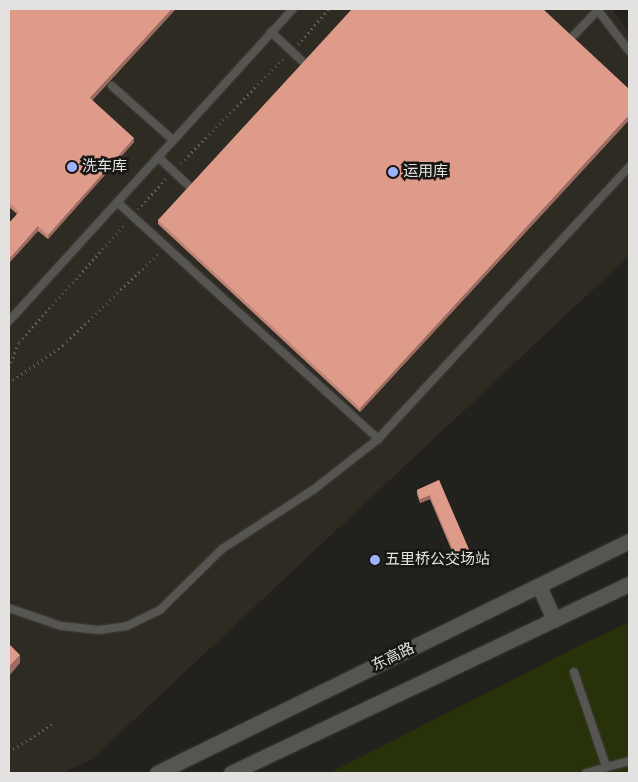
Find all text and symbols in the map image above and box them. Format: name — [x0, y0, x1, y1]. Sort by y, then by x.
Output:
place label: 洗车库 — [82, 158, 127, 176]
marker: 洗车库 — [66, 161, 78, 173]
place label: 运用库 — [403, 163, 448, 181]
marker: 运用库 — [387, 166, 399, 178]
place label: 五里桥公交场站 — [385, 551, 490, 569]
marker: 五里桥公交场站 — [369, 554, 381, 566]
street label: 东高路 — [369, 639, 417, 675]

